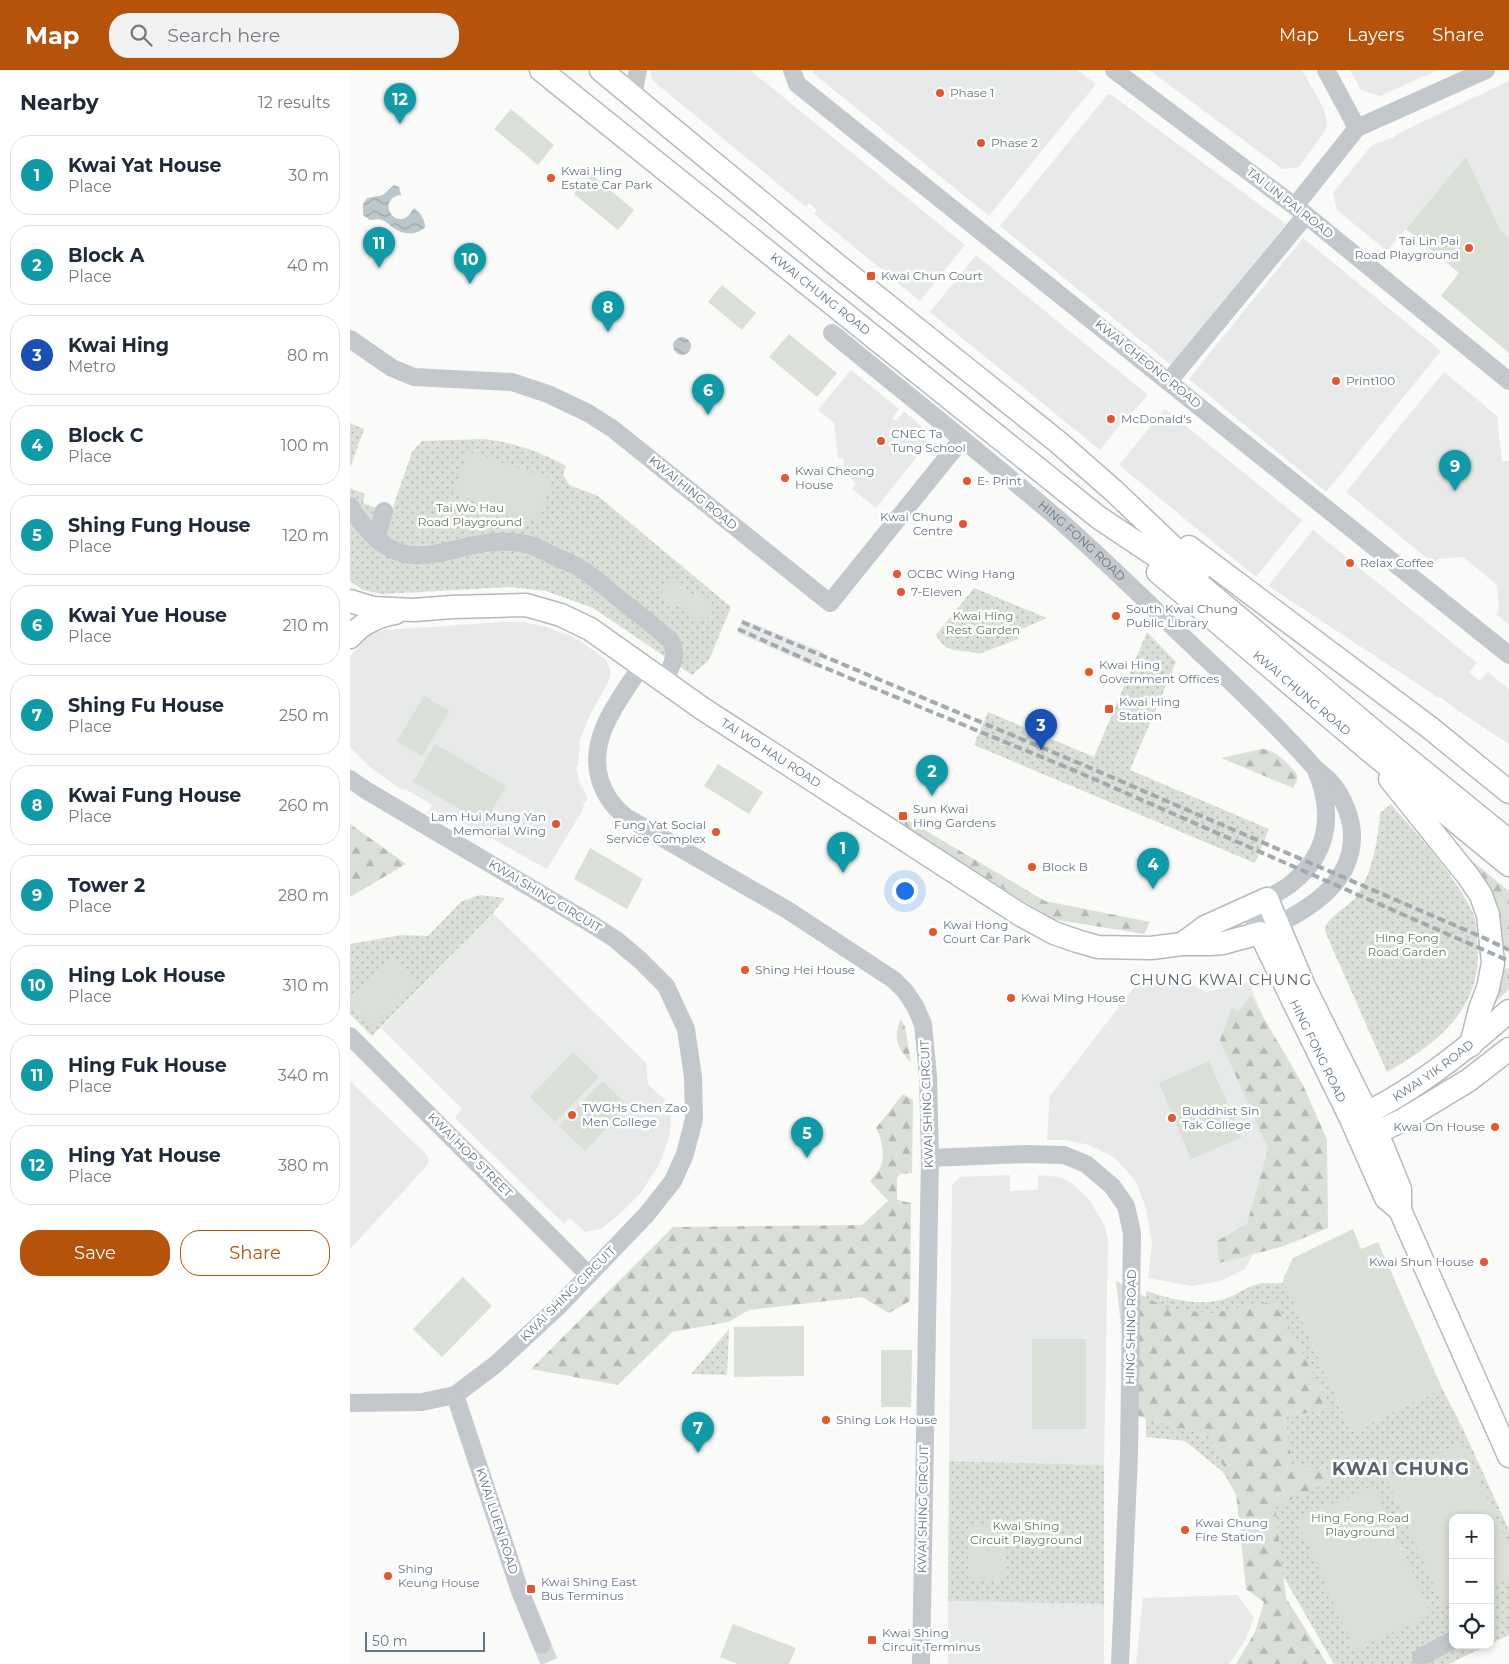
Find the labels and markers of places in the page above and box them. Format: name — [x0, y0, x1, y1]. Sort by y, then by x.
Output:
pin: 12 — [384, 83, 416, 124]
place label: Phase 1 — [950, 85, 994, 100]
marker: Phase 1 — [934, 87, 946, 99]
place label: Phase 2 — [991, 135, 1038, 150]
marker: Phase 2 — [975, 137, 987, 149]
place label: Kwai Hing Estate Car Park — [561, 163, 653, 192]
marker: Kwai Hing Estate Car Park — [545, 172, 557, 184]
pin: 11 — [363, 227, 395, 268]
place label: Tai Lin Pai Road Playground — [1355, 233, 1459, 262]
marker: Tai Lin Pai Road Playground — [1463, 242, 1475, 254]
pin: 10 — [454, 243, 486, 284]
place label: Kwai Chun Court — [881, 268, 983, 283]
marker: Kwai Chun Court — [865, 270, 877, 282]
pin: 8 — [592, 291, 624, 332]
place label: Print100 — [1346, 373, 1395, 388]
pin: 6 — [692, 374, 724, 415]
marker: Print100 — [1330, 375, 1342, 387]
place label: McDonald's — [1121, 411, 1192, 426]
marker: McDonald's — [1105, 413, 1117, 425]
place label: CNEC Ta Tung School — [891, 426, 966, 455]
marker: CNEC Ta Tung School — [875, 435, 887, 447]
pin: 9 — [1439, 450, 1471, 491]
place label: Kwai Cheong House — [795, 463, 875, 492]
marker: Kwai Cheong House — [779, 472, 791, 484]
place label: E- Print — [977, 473, 1022, 488]
marker: E- Print — [961, 475, 973, 487]
place label: Kwai Chung Centre — [880, 509, 953, 538]
marker: Kwai Chung Centre — [957, 518, 969, 530]
place label: Relax Coffee — [1360, 555, 1434, 570]
marker: Relax Coffee — [1344, 557, 1356, 569]
place label: OCBC Wing Hang — [907, 566, 1015, 581]
marker: OCBC Wing Hang — [891, 568, 903, 580]
place label: 7-Eleven — [911, 584, 962, 599]
marker: 7-Eleven — [895, 586, 907, 598]
place label: South Kwai Chung Public Library — [1126, 601, 1238, 630]
marker: South Kwai Chung Public Library — [1110, 610, 1122, 622]
place label: Kwai Hing Government Offices — [1099, 657, 1219, 686]
marker: Kwai Hing Government Offices — [1083, 666, 1095, 678]
place label: Kwai Hing Station — [1119, 694, 1180, 723]
marker: Kwai Hing Station — [1103, 703, 1115, 715]
pin: 3 — [1025, 709, 1057, 750]
pin: 2 — [916, 755, 948, 796]
place label: Sun Kwai Hing Gardens — [913, 801, 996, 830]
place label: Lam Hui Mung Yan Memorial Wing — [431, 809, 546, 838]
marker: Sun Kwai Hing Gardens — [897, 810, 909, 822]
place label: Fung Yat Social Service Complex — [606, 817, 707, 846]
marker: Lam Hui Mung Yan Memorial Wing — [550, 818, 562, 830]
marker: Fung Yat Social Service Complex — [710, 826, 722, 838]
pin: 1 — [827, 832, 859, 873]
pin: 4 — [1137, 848, 1169, 889]
place label: Block B — [1042, 859, 1088, 874]
marker: Block B — [1026, 861, 1038, 873]
place label: Kwai Hong Court Car Park — [943, 917, 1032, 946]
marker: Kwai Hong Court Car Park — [927, 926, 939, 938]
place label: Shing Hei House — [755, 962, 855, 977]
marker: Shing Hei House — [739, 964, 751, 976]
place label: Kwai Ming House — [1021, 990, 1125, 1005]
marker: Kwai Ming House — [1005, 992, 1017, 1004]
place label: TWGHs Chen Zao Men College — [582, 1100, 687, 1129]
place label: Buddhist Sin Tak College — [1182, 1103, 1259, 1132]
marker: TWGHs Chen Zao Men College — [566, 1109, 578, 1121]
marker: Buddhist Sin Tak College — [1166, 1112, 1178, 1124]
pin: 5 — [791, 1117, 823, 1158]
place label: Kwai On House — [1393, 1119, 1485, 1134]
marker: Kwai On House — [1489, 1121, 1501, 1133]
place label: Kwai Shun House — [1369, 1254, 1474, 1269]
marker: Kwai Shun House — [1478, 1256, 1490, 1268]
pin: 7 — [682, 1412, 714, 1453]
place label: Shing Lok House — [836, 1412, 937, 1427]
marker: Shing Lok House — [820, 1414, 832, 1426]
place label: Kwai Chung Fire Station — [1195, 1515, 1268, 1544]
marker: Kwai Chung Fire Station — [1179, 1524, 1191, 1536]
place label: Shing Keung House — [398, 1561, 479, 1590]
marker: Shing Keung House — [382, 1570, 394, 1582]
place label: Kwai Shing East Bus Terminus — [541, 1574, 637, 1603]
marker: Kwai Shing East Bus Terminus — [525, 1583, 537, 1595]
place label: Kwai Shing Circuit Terminus — [882, 1625, 981, 1654]
marker: Kwai Shing Circuit Terminus — [866, 1634, 878, 1646]

